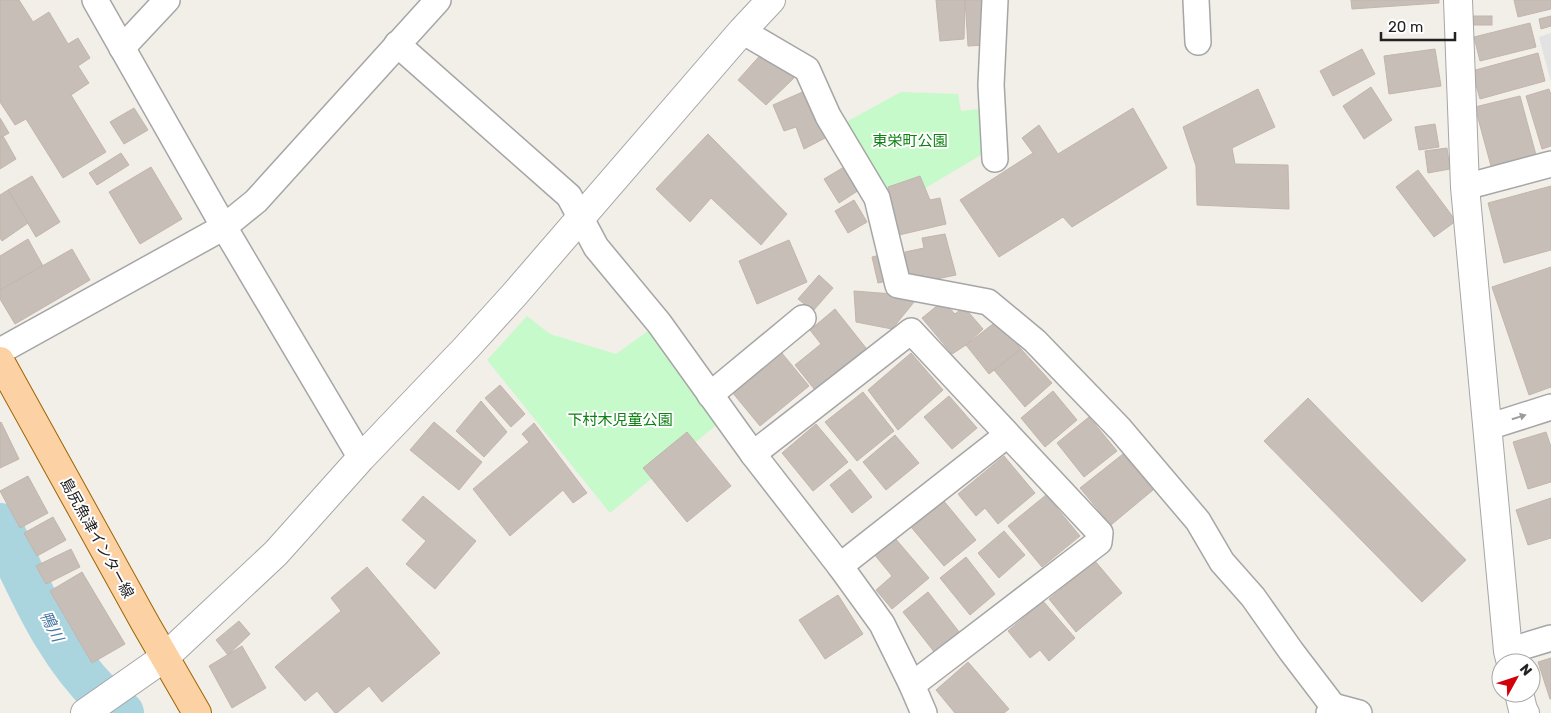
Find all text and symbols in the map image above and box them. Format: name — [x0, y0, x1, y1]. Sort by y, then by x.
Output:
scale bar — [1381, 10, 1455, 42]
text: 20 m — [1388, 18, 1423, 36]
park label: 東栄町公園 — [872, 132, 948, 150]
park label: 下村木児童公園 — [567, 411, 673, 429]
one-way arrow — [1512, 413, 1527, 420]
street label: 島尻魚津インター線 — [56, 475, 138, 601]
water label: 鴨川 — [36, 608, 68, 647]
north arrow — [1491, 653, 1541, 703]
text: N — [1516, 661, 1535, 679]

